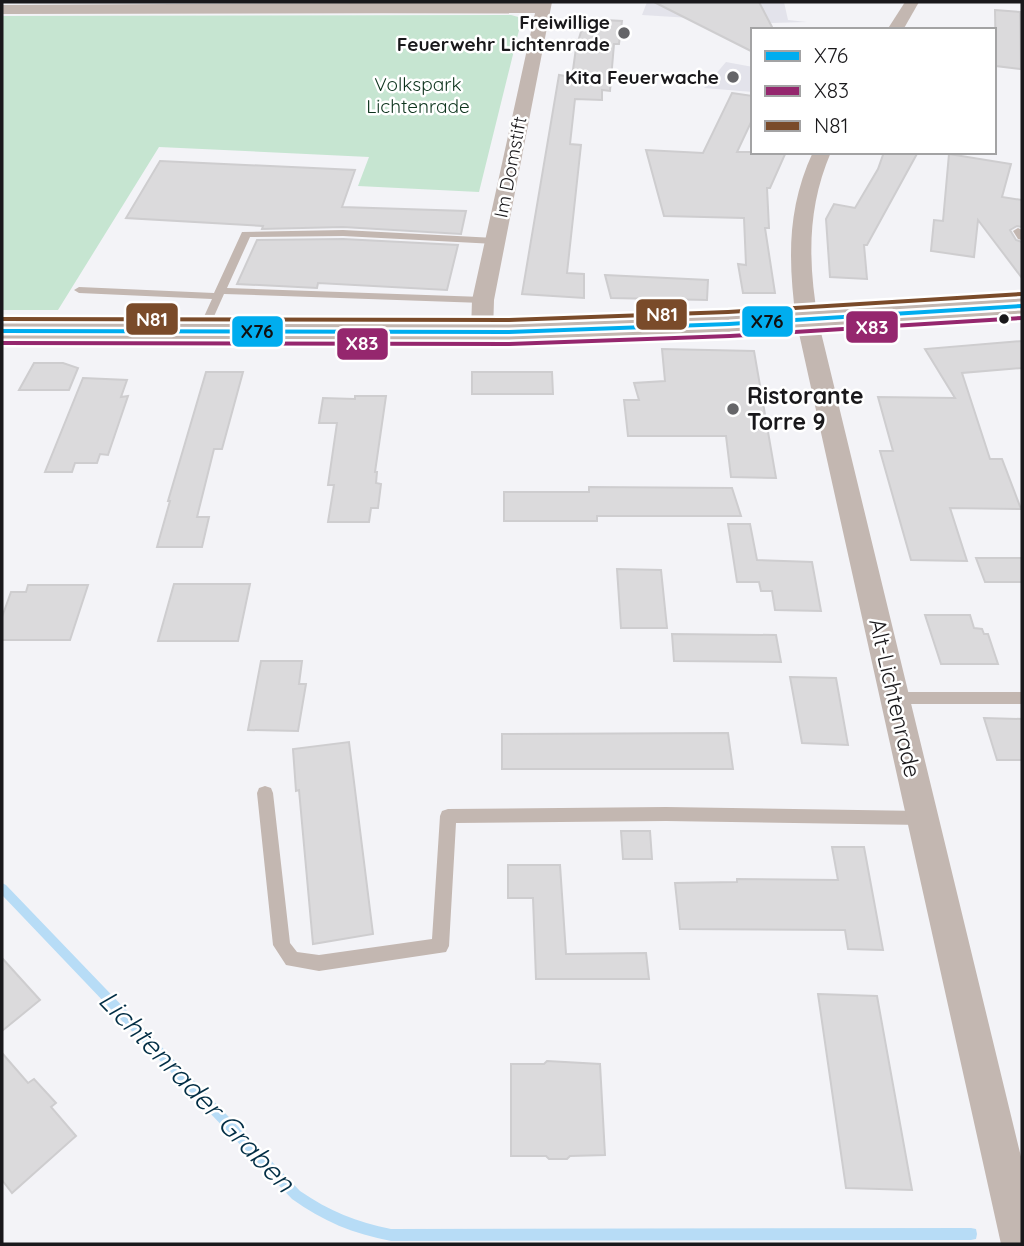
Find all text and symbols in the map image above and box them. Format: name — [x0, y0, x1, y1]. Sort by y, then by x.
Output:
place label: Freiwillige Feuerwehr Lichtenrade — [397, 10, 610, 56]
marker: Freiwillige Feuerwehr Lichtenrade — [616, 25, 632, 41]
legend — [751, 28, 996, 154]
text: X76 — [814, 42, 848, 68]
place label: Kita Feuerwache — [565, 65, 719, 89]
marker: Kita Feuerwache — [725, 69, 741, 85]
park label: Volkspark Lichtenrade — [366, 72, 470, 118]
text: X83 — [814, 77, 849, 103]
text: N81 — [814, 112, 848, 138]
street label: Im Domstift — [488, 114, 532, 220]
line badge: N81 — [635, 298, 688, 331]
line badge: N81 — [125, 302, 179, 336]
text: N81 — [646, 302, 678, 326]
line badge: X76 — [741, 305, 794, 338]
text: N81 — [136, 307, 168, 331]
text: X76 — [751, 309, 783, 333]
line badge: X83 — [845, 310, 899, 344]
unlabelled marker — [997, 312, 1011, 326]
line badge: X76 — [231, 315, 284, 348]
text: X83 — [855, 315, 889, 339]
text: X76 — [241, 319, 273, 343]
line badge: X83 — [336, 327, 389, 361]
text: X83 — [345, 331, 379, 355]
place label: Ristorante Torre 9 — [747, 381, 864, 436]
marker: Ristorante Torre 9 — [725, 401, 741, 417]
street label: Alt-Lichtenrade — [863, 615, 928, 780]
water label: Lichtenrader Graben — [92, 982, 303, 1199]

